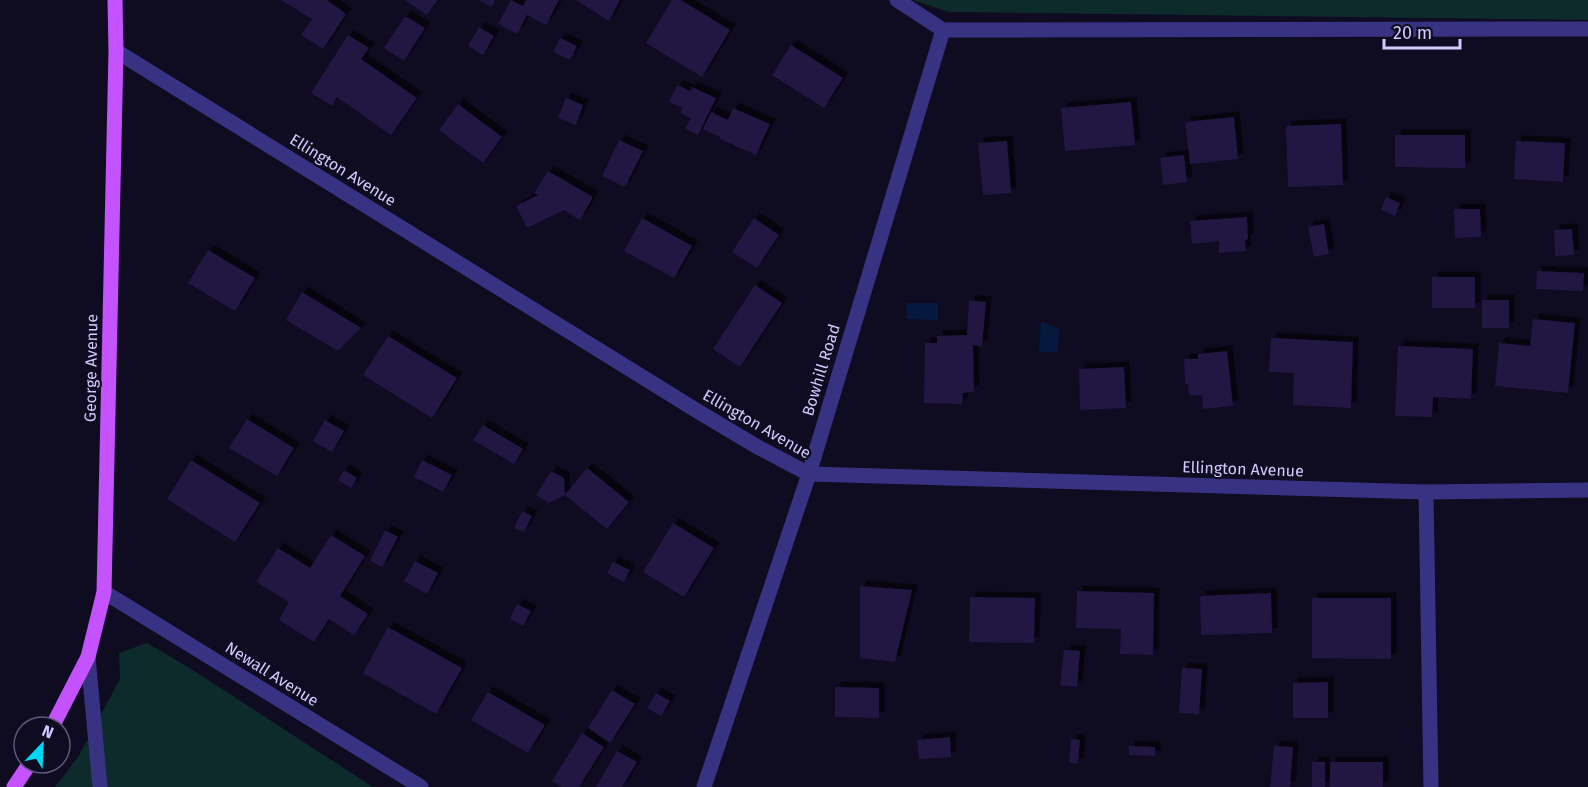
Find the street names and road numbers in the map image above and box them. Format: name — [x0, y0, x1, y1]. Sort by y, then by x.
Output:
street label: Ellington Avenue — [286, 130, 400, 210]
street label: George Avenue — [81, 314, 101, 422]
street label: Bowhill Road — [798, 322, 844, 418]
street label: Ellington Avenue — [700, 385, 814, 463]
street label: Ellington Avenue — [1182, 457, 1304, 481]
street label: Newall Avenue — [222, 638, 322, 710]

